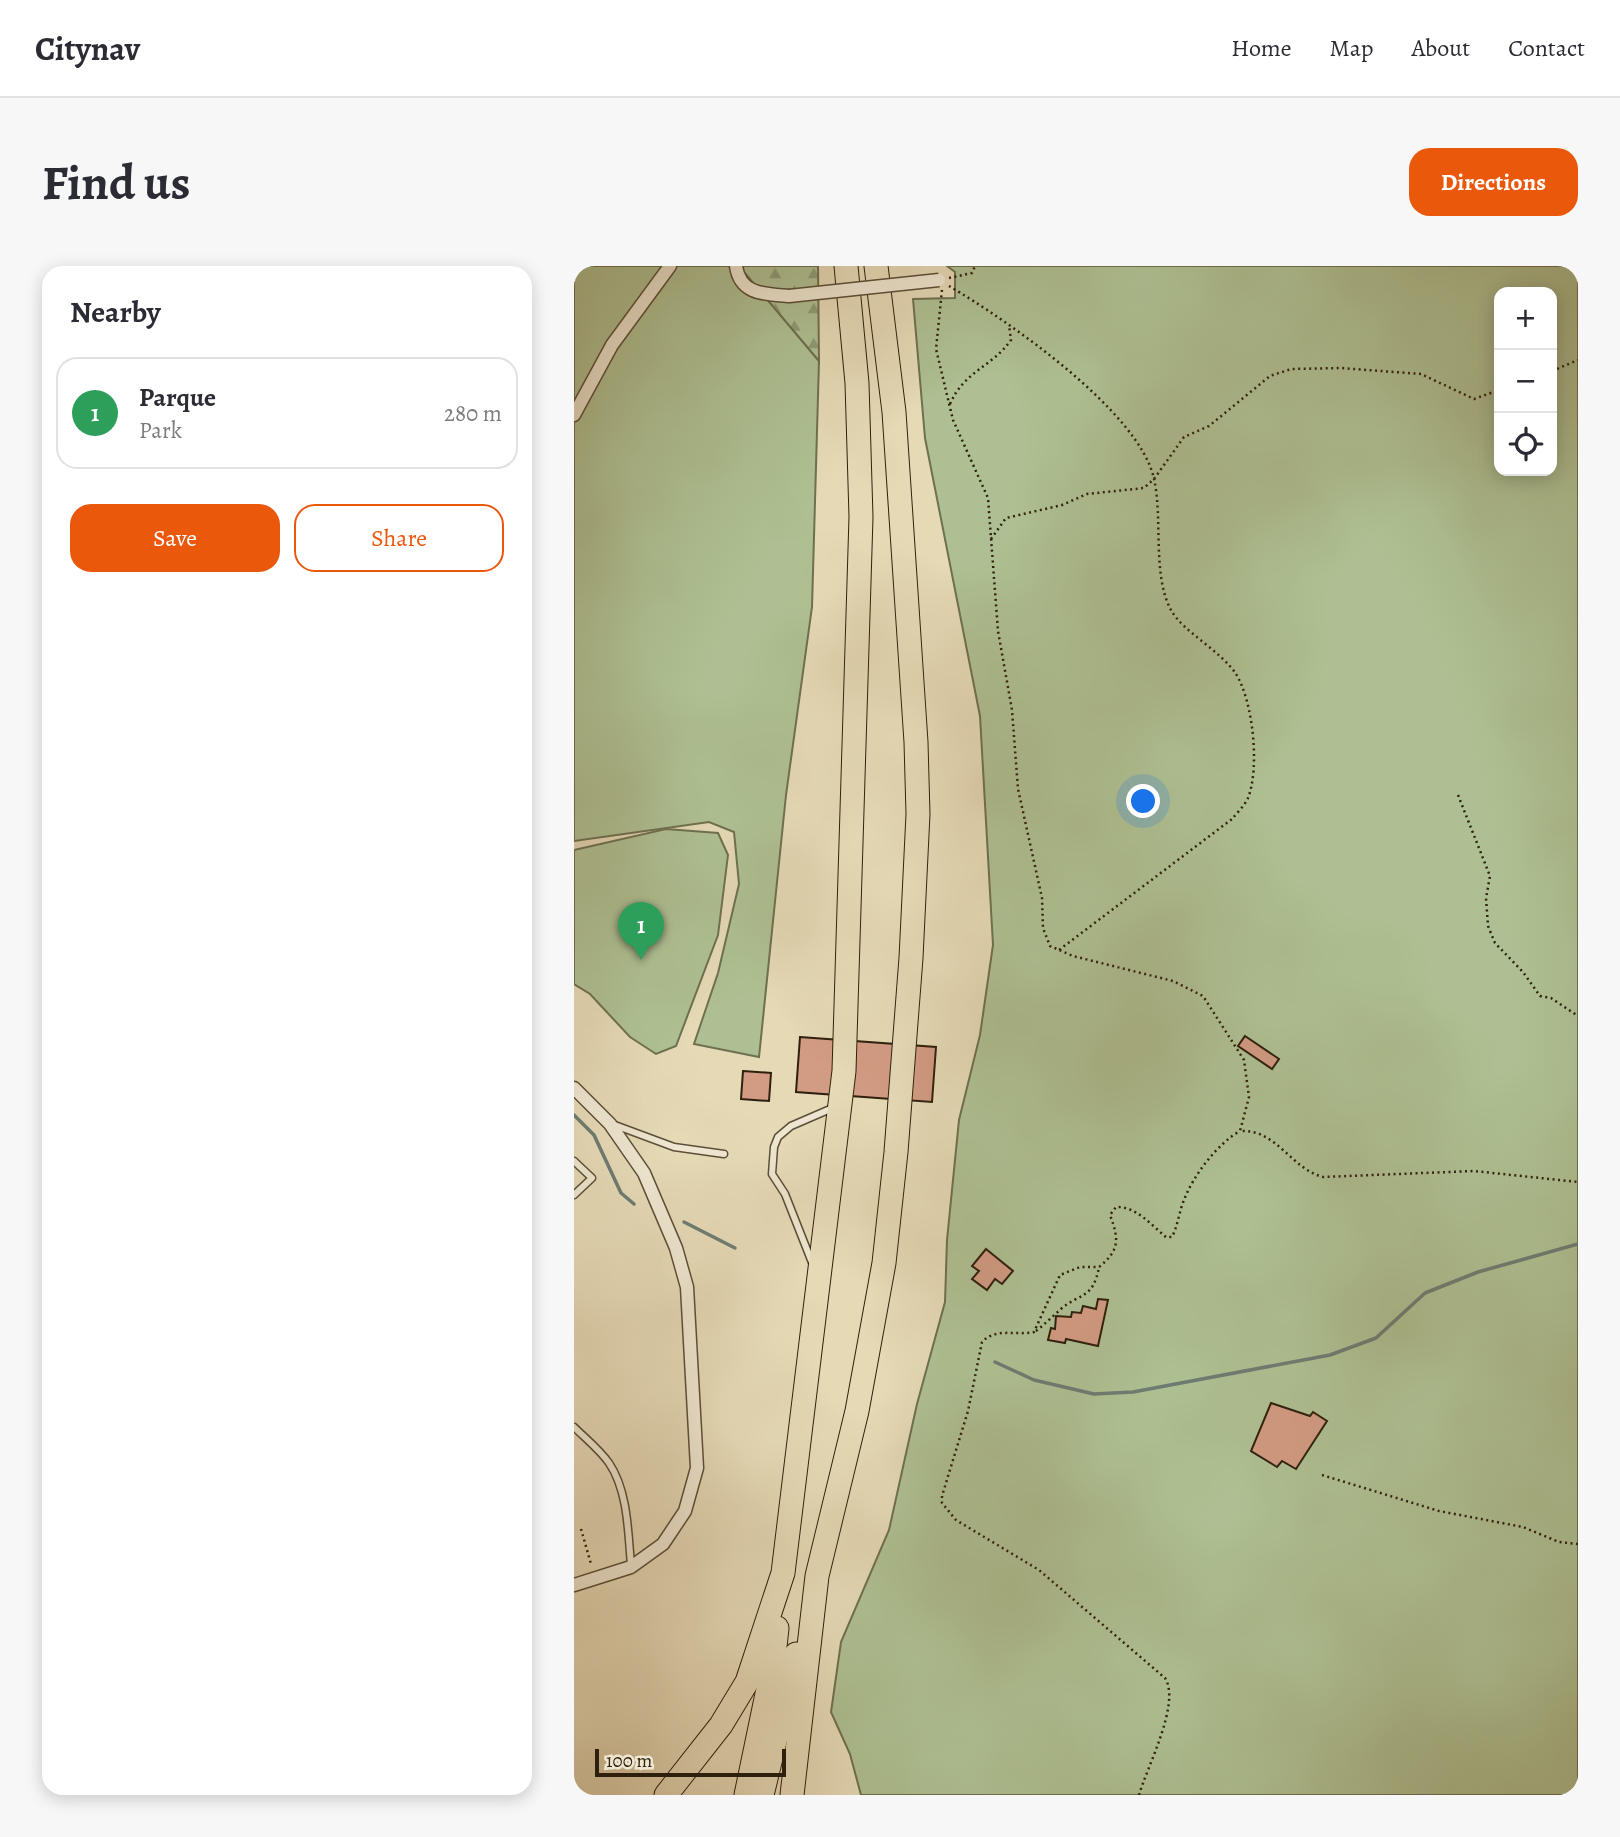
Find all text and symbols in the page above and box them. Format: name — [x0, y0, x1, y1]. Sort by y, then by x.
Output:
text: Citynav — [35, 26, 140, 71]
text: Home — [1231, 32, 1292, 64]
text: Map — [1330, 32, 1374, 64]
text: About — [1412, 32, 1470, 64]
text: Contact — [1508, 32, 1585, 64]
button: Directions — [1409, 148, 1578, 216]
text: Find us — [42, 149, 190, 216]
map controls — [1494, 287, 1557, 476]
button: + — [1494, 287, 1557, 350]
text: Nearby — [70, 292, 161, 332]
button: − — [1494, 350, 1557, 413]
text: Parque — [139, 380, 216, 415]
text: 1 — [91, 398, 99, 429]
text: 280 m — [444, 398, 502, 429]
button: locate — [1494, 413, 1557, 476]
text: Park — [139, 415, 182, 446]
button: Save — [70, 504, 280, 572]
button: Share — [294, 504, 504, 572]
your location — [1126, 784, 1160, 818]
pin: 1 — [618, 902, 664, 960]
scale bar — [595, 1746, 786, 1778]
text: 100 m — [606, 1748, 652, 1774]

